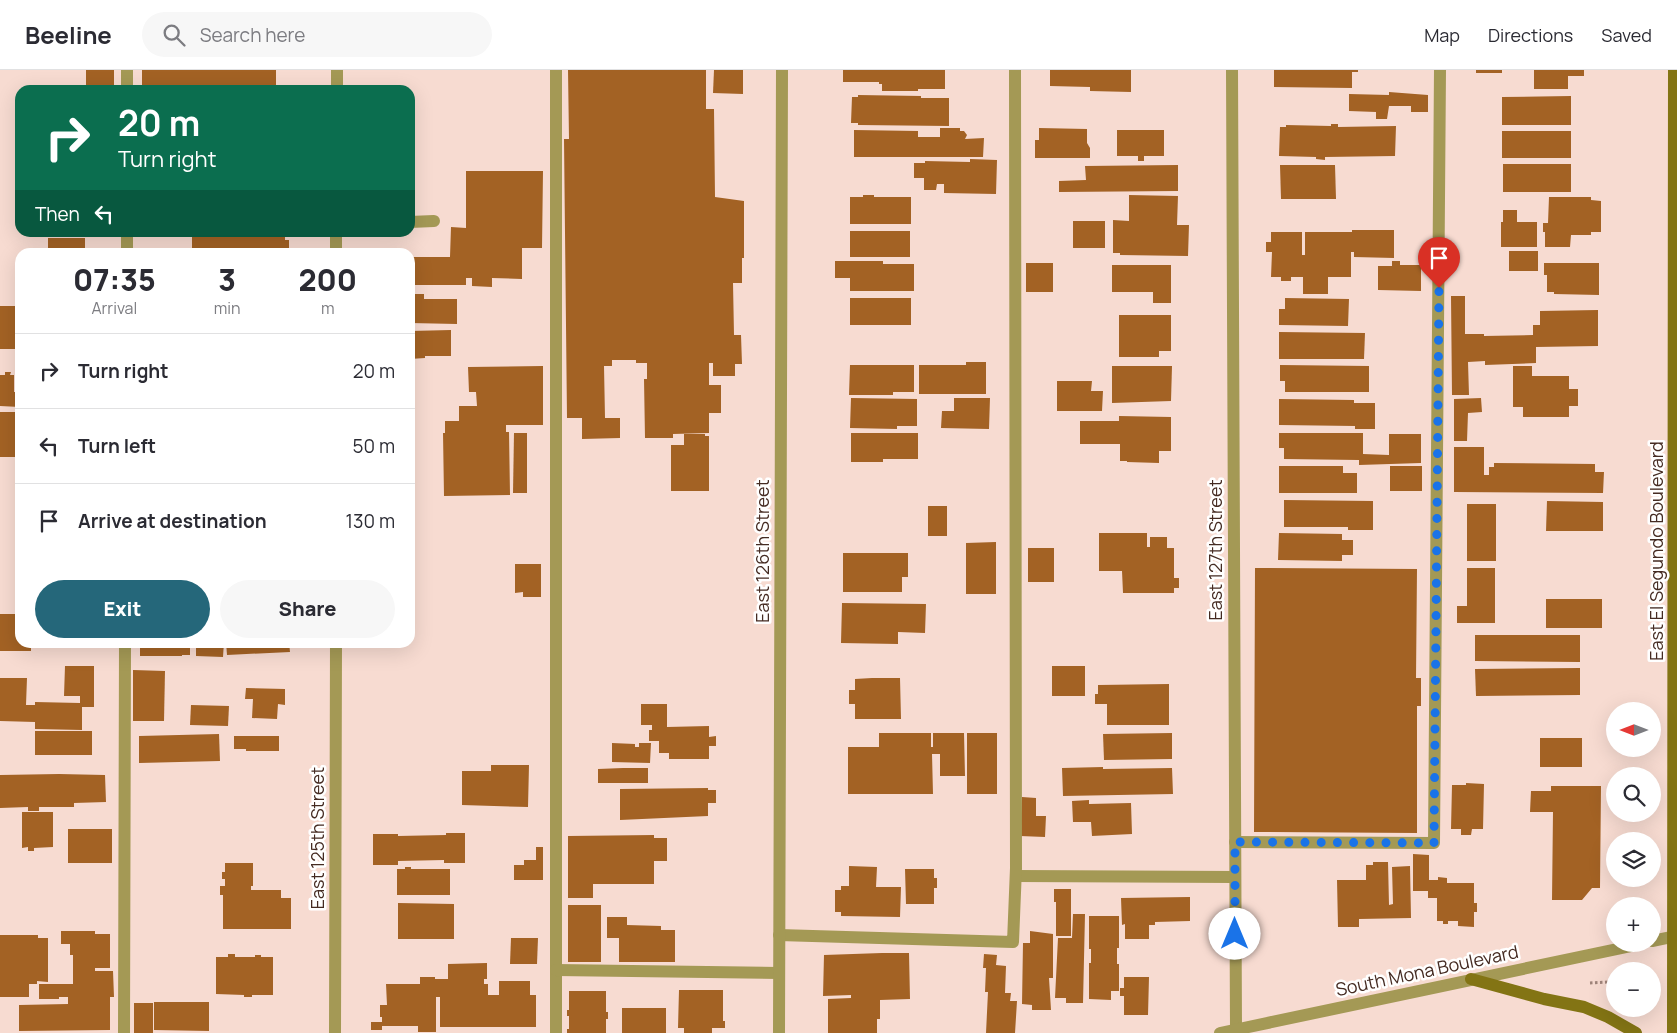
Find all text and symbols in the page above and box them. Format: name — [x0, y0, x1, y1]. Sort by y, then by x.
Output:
search box — [142, 12, 492, 57]
text: Beeline — [25, 18, 112, 51]
icon: search — [160, 21, 188, 49]
text: Search here — [200, 22, 305, 48]
text: Map — [1424, 23, 1460, 47]
text: Directions — [1488, 23, 1573, 47]
text: Saved — [1601, 23, 1652, 47]
text: 20 m — [118, 99, 200, 147]
icon: right — [35, 105, 100, 170]
text: Turn right — [118, 144, 216, 174]
icon: left — [90, 200, 118, 228]
text: Then — [35, 201, 80, 227]
pin — [1418, 237, 1460, 288]
icon: arrive — [1425, 244, 1453, 272]
text: 07:35 — [73, 259, 156, 300]
text: 3 — [218, 259, 236, 300]
text: 200 — [298, 259, 357, 300]
text: Arrival — [91, 297, 137, 319]
text: min — [214, 297, 240, 319]
text: m — [321, 297, 334, 319]
icon: right — [35, 357, 63, 385]
text: Turn right — [78, 358, 168, 384]
text: 20 m — [353, 358, 395, 384]
icon: left — [35, 432, 63, 460]
text: Turn left — [78, 433, 156, 459]
text: 50 m — [353, 433, 395, 459]
street label: East El Segundo Boulevard — [1644, 441, 1668, 661]
street label: East 126th Street — [750, 479, 774, 623]
street label: East 127th Street — [1203, 479, 1227, 621]
icon: arrive — [35, 507, 63, 535]
text: Arrive at destination — [78, 508, 267, 534]
text: 130 m — [346, 508, 395, 534]
button: Exit — [35, 580, 210, 638]
button: Share — [220, 580, 395, 638]
north arrow — [1606, 702, 1661, 758]
map controls — [1606, 702, 1661, 1017]
street label: East 125th Street — [305, 767, 329, 909]
button: search — [1606, 767, 1661, 822]
button: layers — [1606, 832, 1661, 887]
button: + — [1606, 897, 1661, 952]
position arrow — [1208, 907, 1260, 959]
street label: South Mona Boulevard — [1333, 939, 1520, 1001]
button: − — [1606, 962, 1661, 1017]

